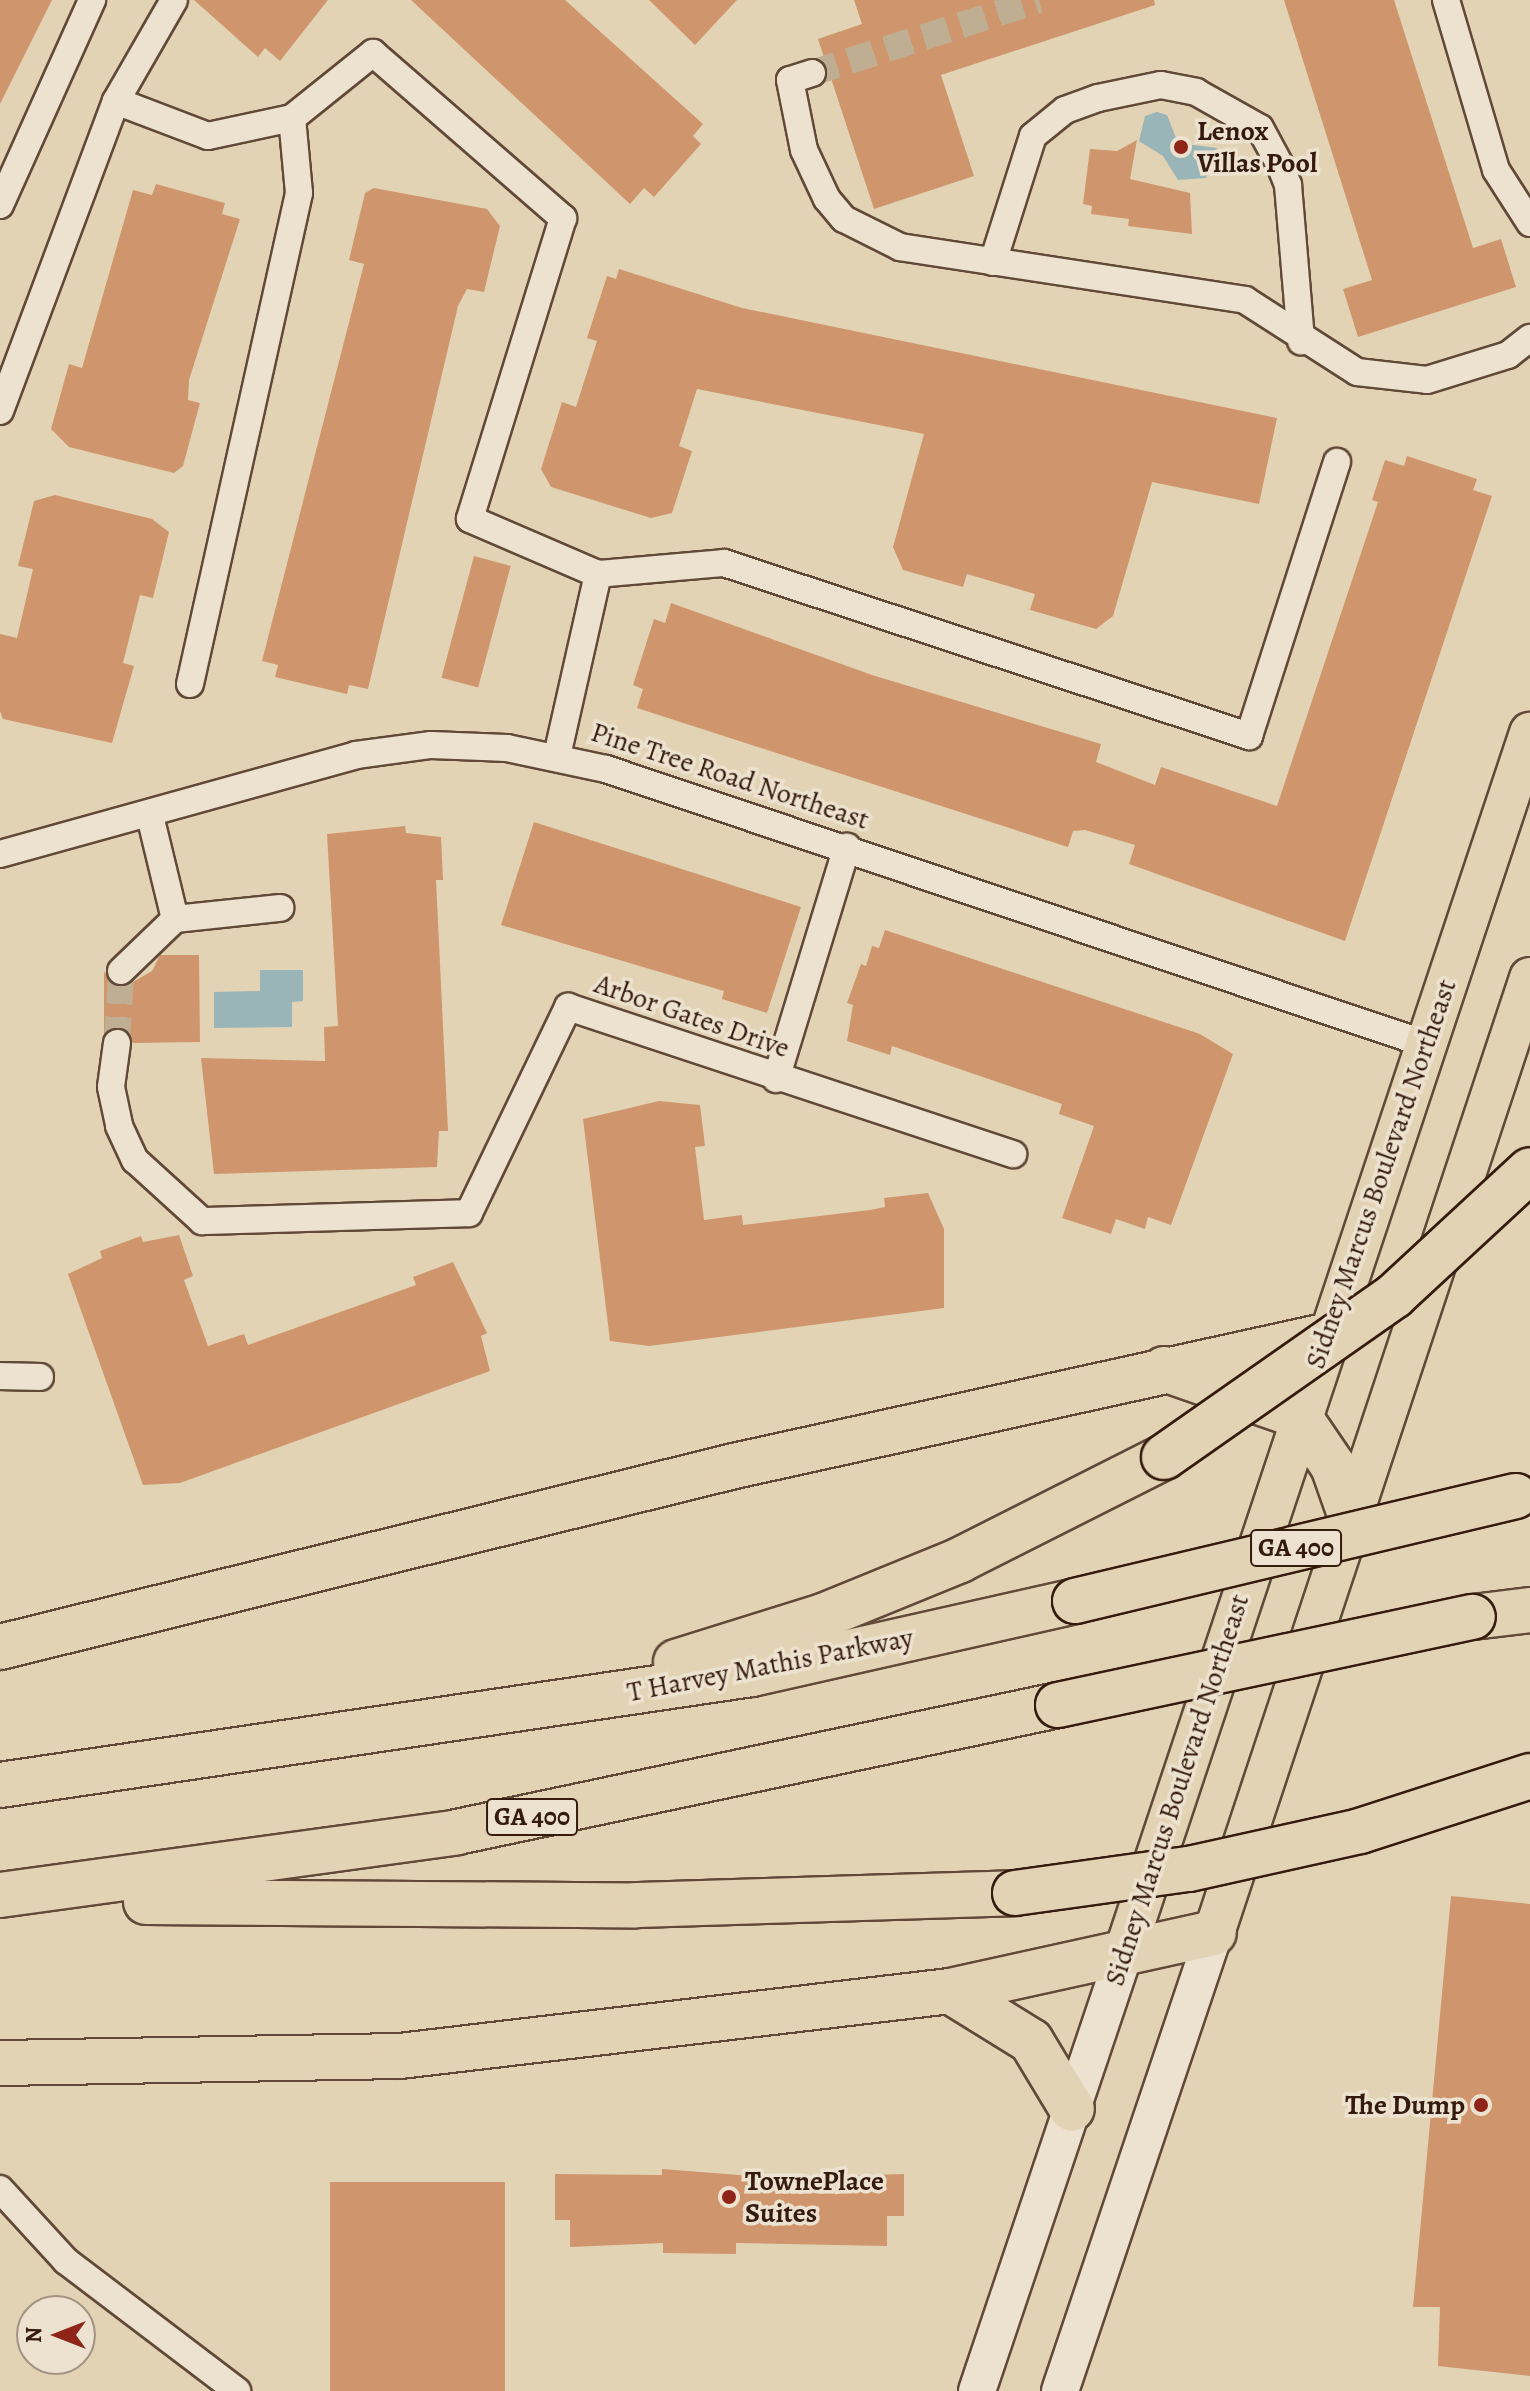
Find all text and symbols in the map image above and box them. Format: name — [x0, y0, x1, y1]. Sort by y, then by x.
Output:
place label: Lenox Villas Pool — [1197, 114, 1317, 180]
marker: Lenox Villas Pool — [1172, 138, 1190, 156]
street label: Pine Tree Road Northeast — [587, 715, 873, 837]
street label: Arbor Gates Drive — [590, 967, 794, 1065]
street label: Sidney Marcus Boulevard Northeast — [1298, 975, 1464, 1373]
road number: GA 400 — [1250, 1526, 1342, 1570]
street label: Sidney Marcus Boulevard Northeast — [1098, 1590, 1256, 1990]
street label: T Harvey Mathis Parkway — [624, 1621, 916, 1709]
road number: GA 400 — [486, 1795, 578, 1839]
place label: The Dump — [1345, 2088, 1465, 2122]
marker: The Dump — [1472, 2096, 1490, 2114]
place label: TownePlace Suites — [745, 2164, 884, 2230]
marker: TownePlace Suites — [720, 2188, 738, 2206]
north arrow — [16, 2295, 96, 2375]
text: N — [19, 2327, 49, 2343]

